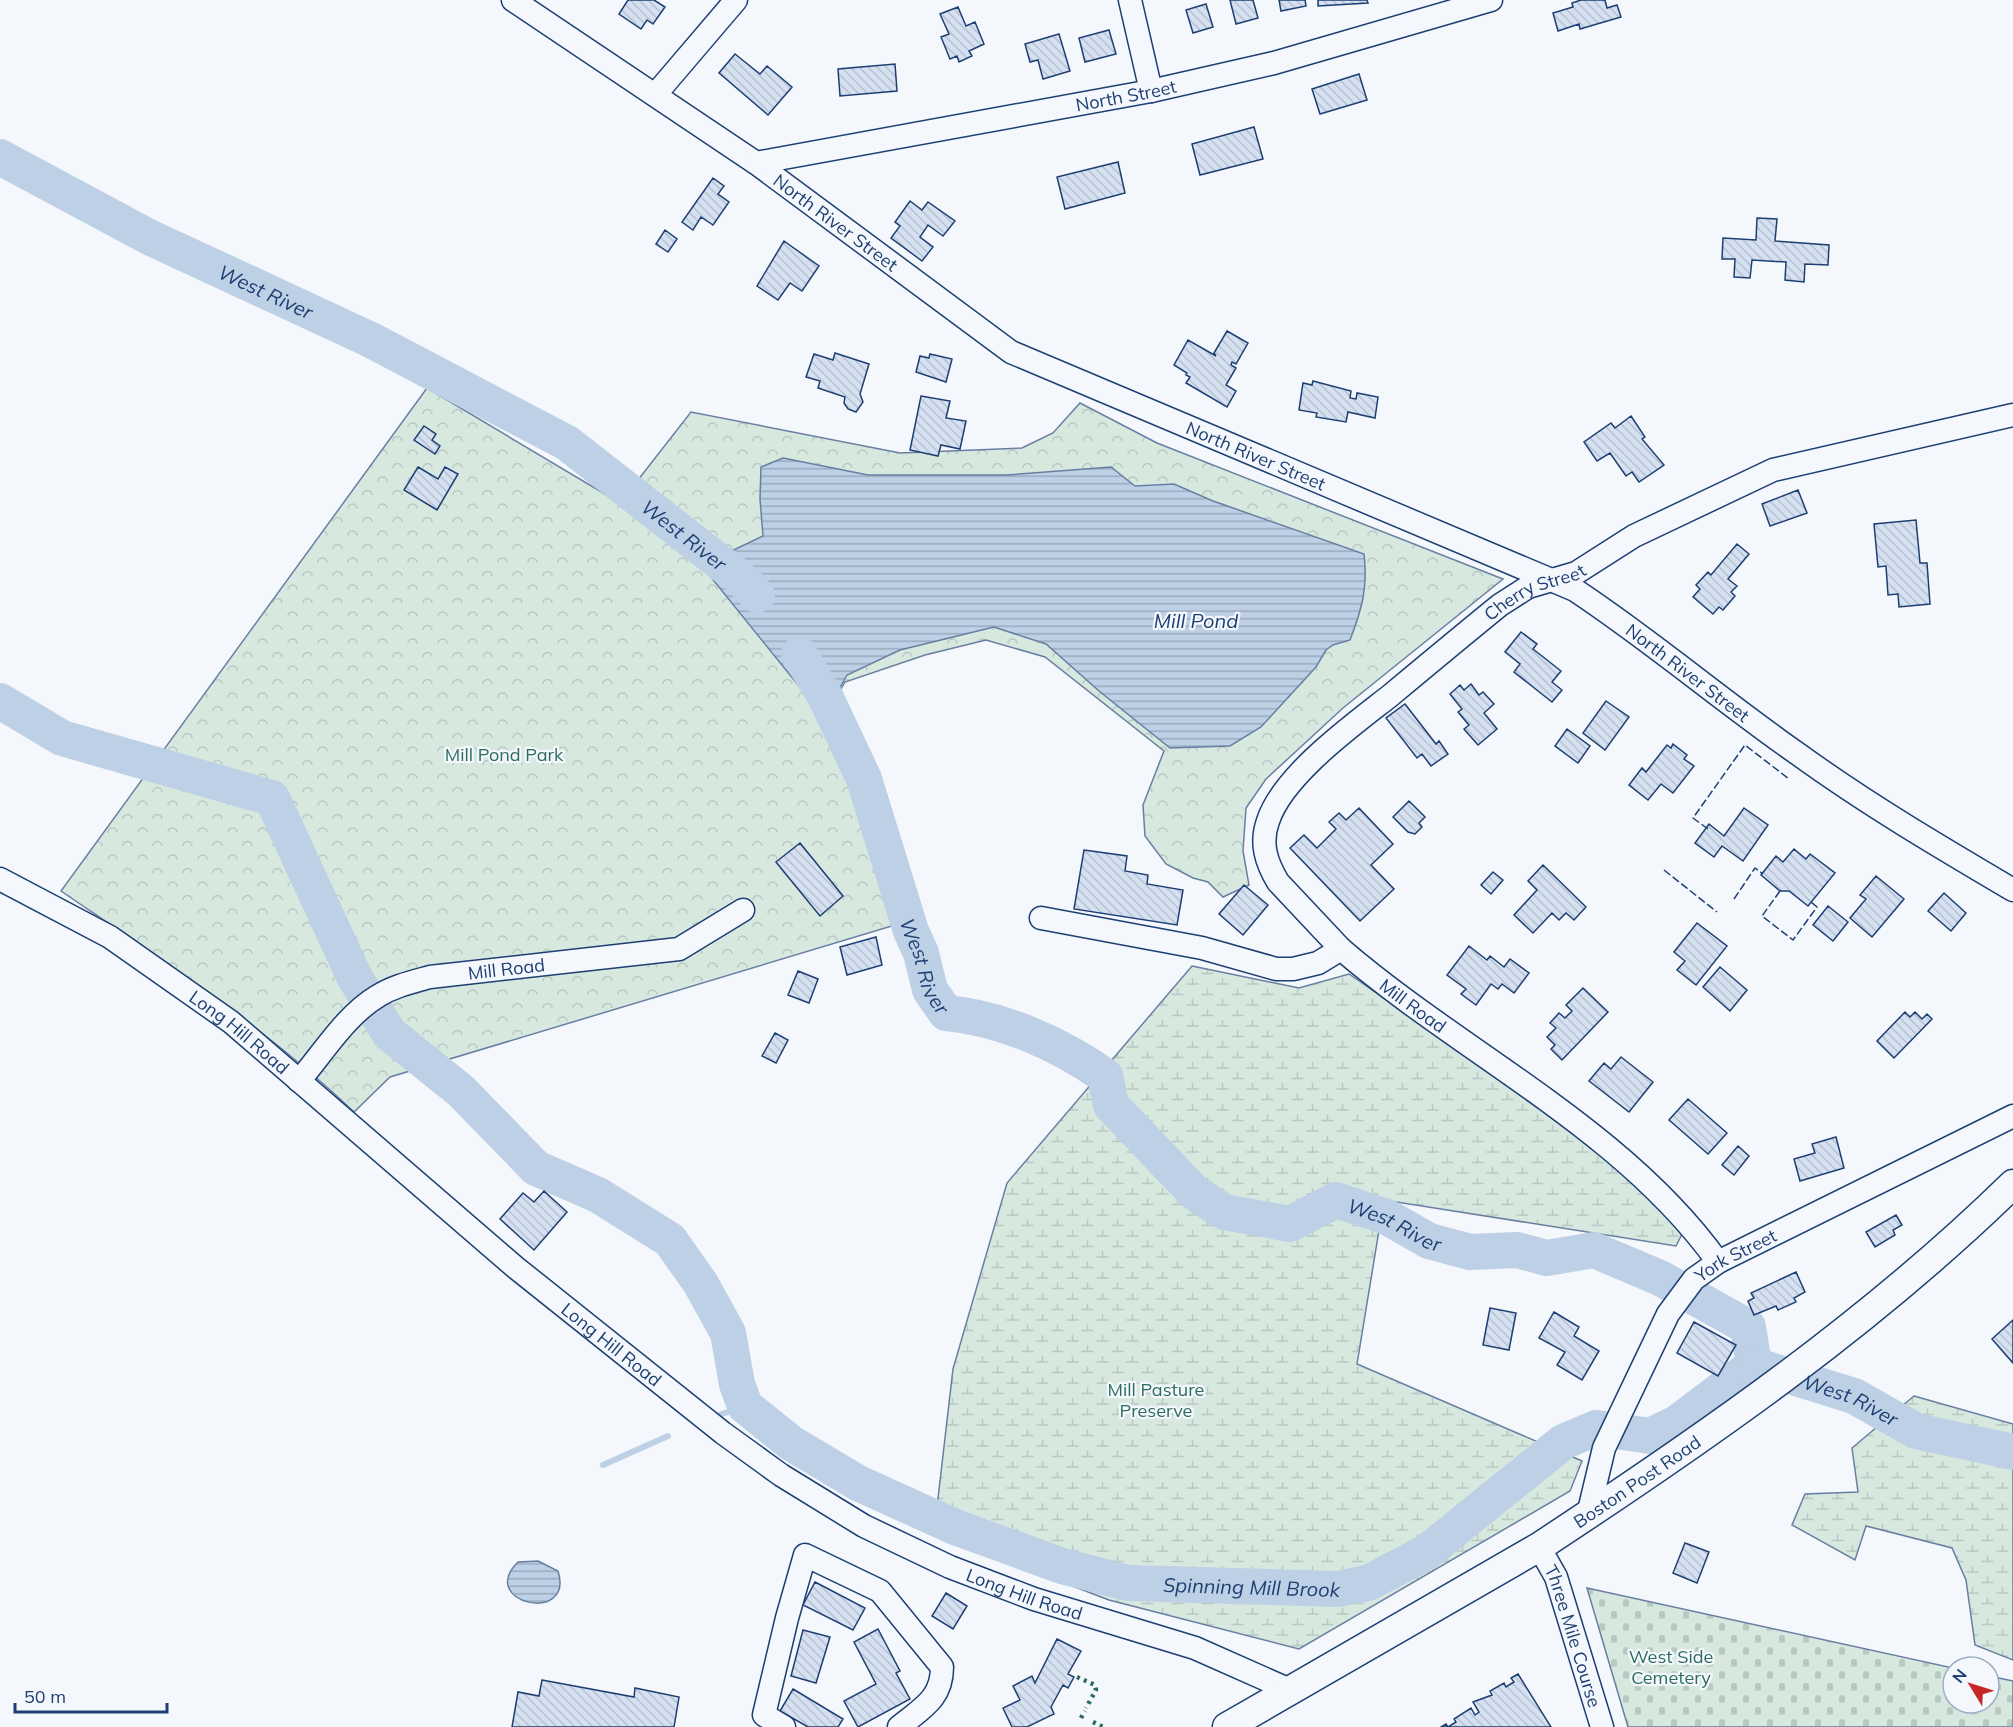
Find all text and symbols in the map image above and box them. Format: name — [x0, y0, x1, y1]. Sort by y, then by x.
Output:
street label: North Street — [1074, 74, 1178, 116]
street label: North River Street — [769, 168, 903, 276]
water label: West River — [215, 259, 318, 324]
street label: North River Street — [1183, 416, 1329, 495]
water label: West River — [637, 493, 732, 576]
street label: Cherry Street — [1479, 558, 1590, 625]
water label: Mill Pond — [1154, 608, 1238, 633]
street label: North River Street — [1622, 618, 1754, 727]
park label: Mill Pond Park — [445, 743, 564, 766]
water label: West River — [895, 915, 956, 1019]
street label: Mill Road — [467, 953, 546, 984]
street label: Mill Road — [1375, 973, 1451, 1037]
street label: Long Hill Road — [185, 985, 294, 1079]
water label: West River — [1344, 1192, 1445, 1256]
street label: York Street — [1689, 1223, 1780, 1287]
street label: Long Hill Road — [557, 1297, 666, 1391]
water label: West River — [1800, 1369, 1904, 1431]
park label: Mill Pasture Preserve — [1108, 1378, 1204, 1422]
street label: Boston Post Road — [1569, 1430, 1705, 1533]
street label: Three Mile Course — [1540, 1560, 1607, 1710]
street label: Long Hill Road — [963, 1563, 1085, 1625]
water label: Spinning Mill Brook — [1163, 1572, 1341, 1602]
park label: West Side Cemetery — [1629, 1645, 1713, 1689]
north arrow — [1941, 1655, 2001, 1715]
text: N — [1948, 1665, 1971, 1687]
scale bar — [15, 1676, 166, 1714]
text: 50 m — [24, 1685, 66, 1708]

